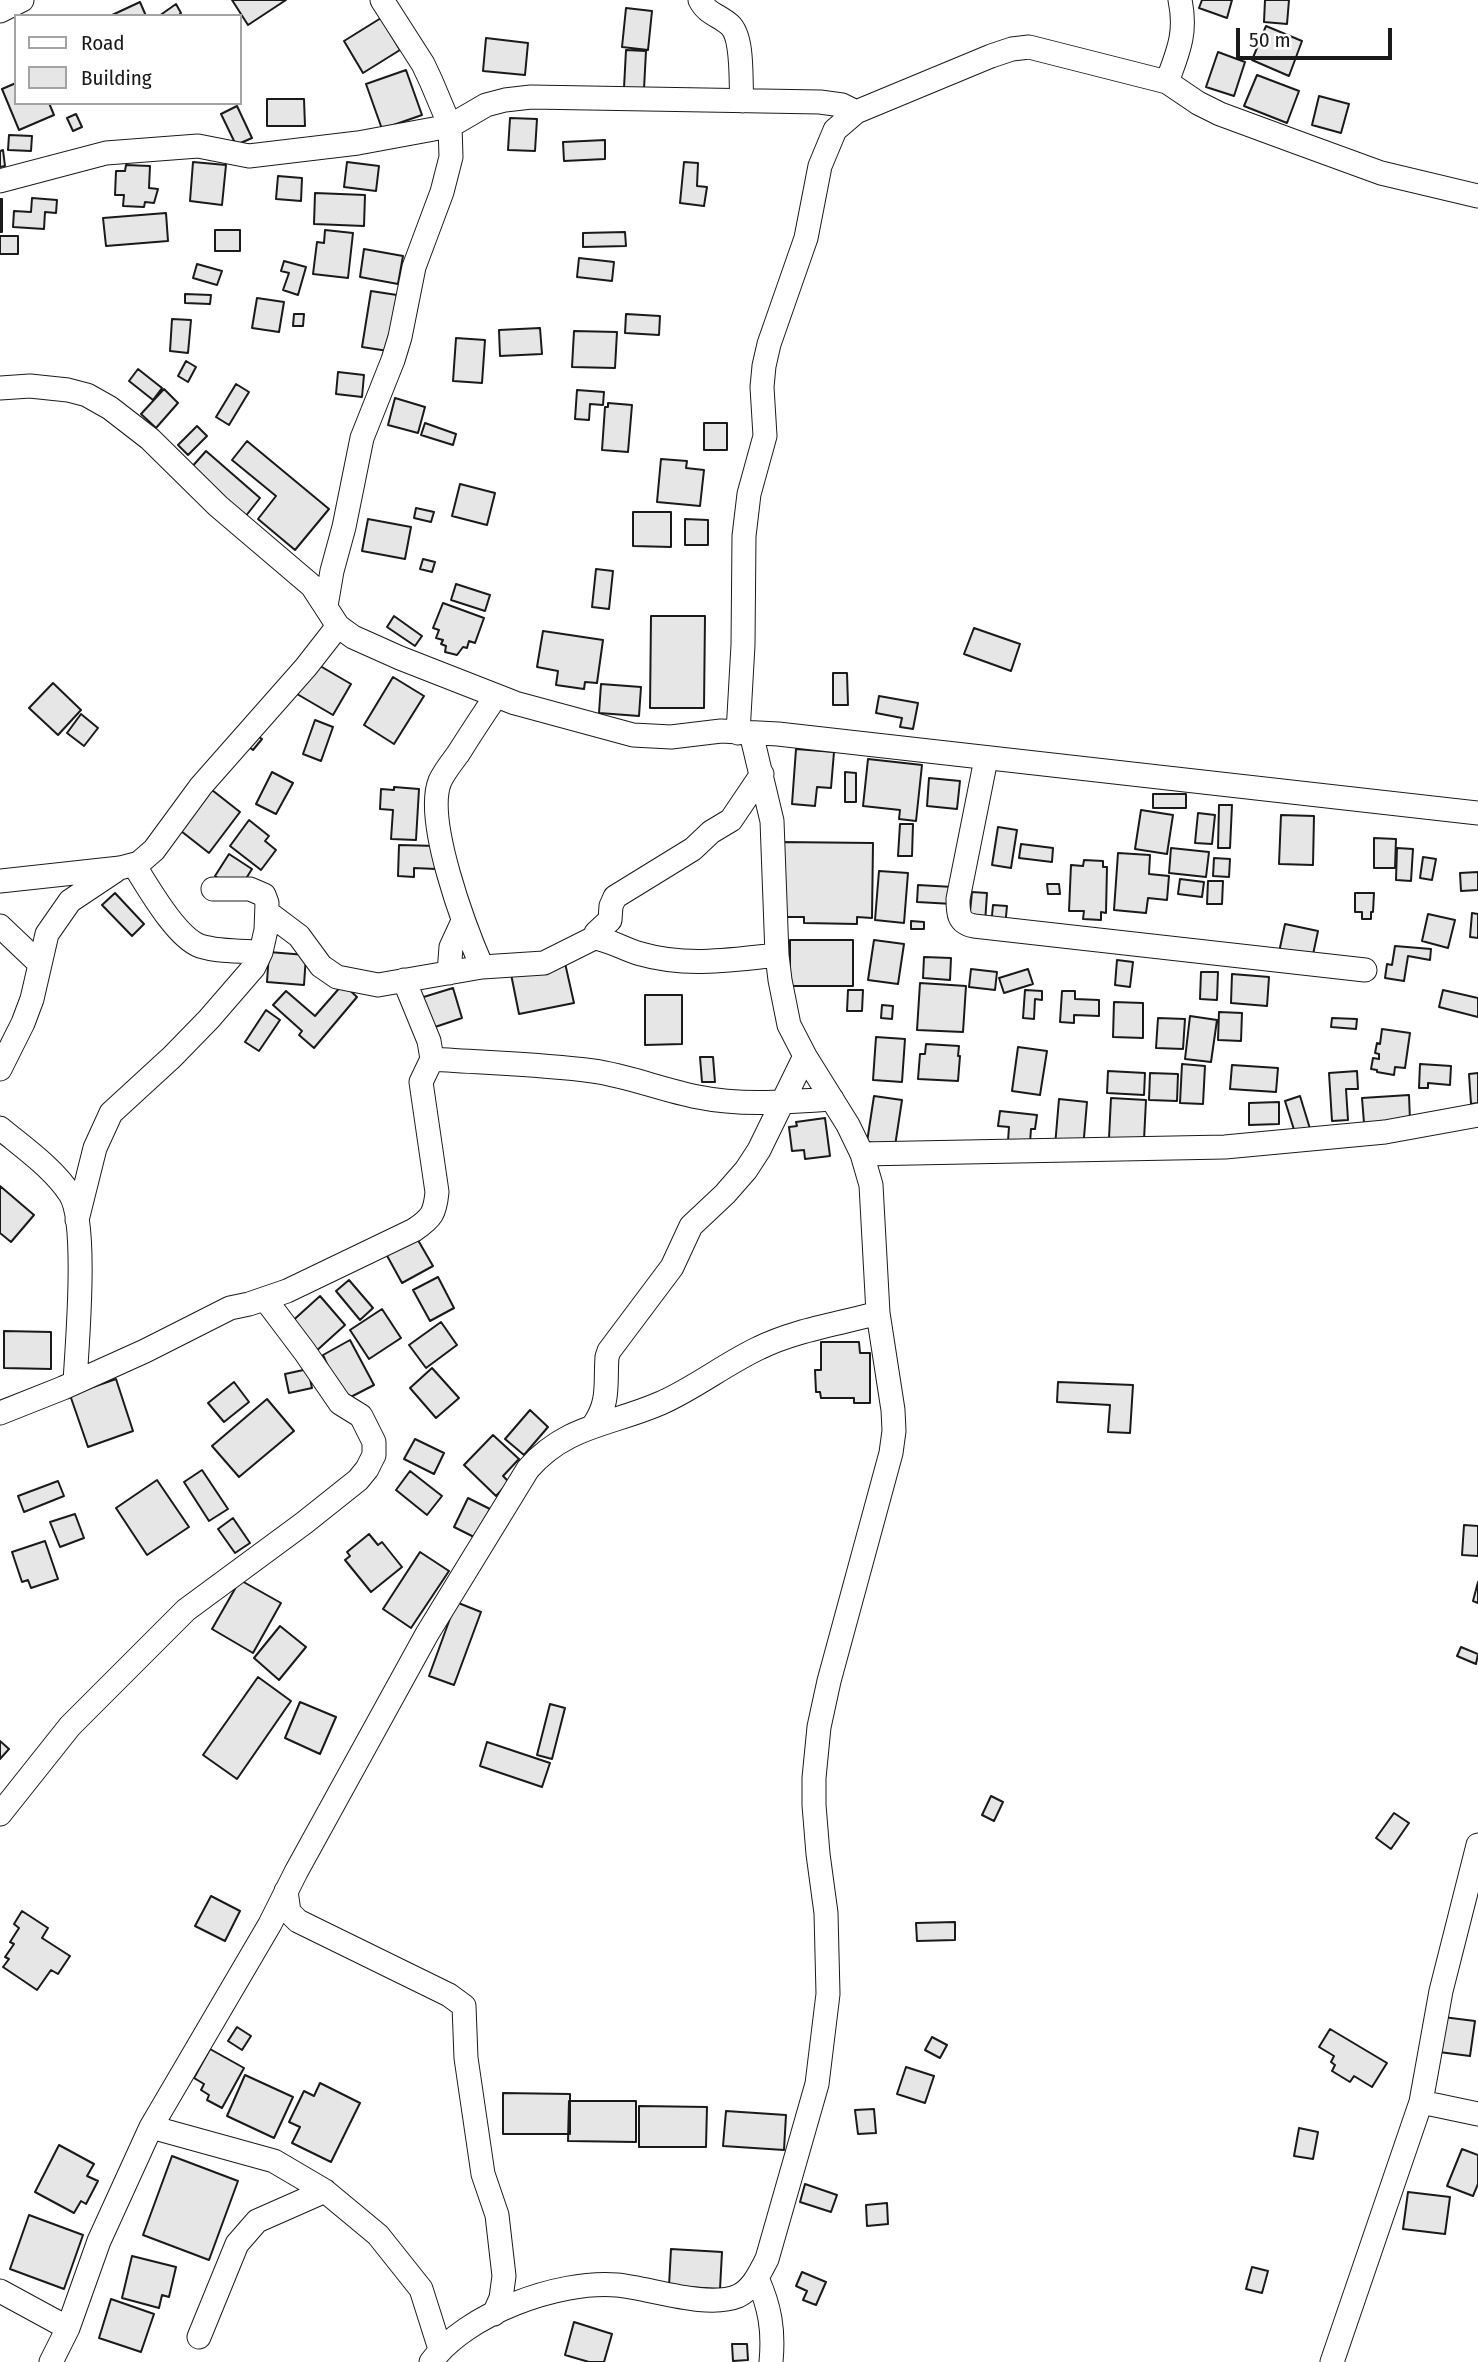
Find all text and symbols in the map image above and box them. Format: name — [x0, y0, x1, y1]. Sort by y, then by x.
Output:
legend — [14, 14, 242, 105]
scale bar — [1240, 14, 1396, 58]
text: 50 m — [1249, 27, 1291, 53]
text: Road — [81, 30, 125, 56]
text: Building — [81, 65, 152, 91]

